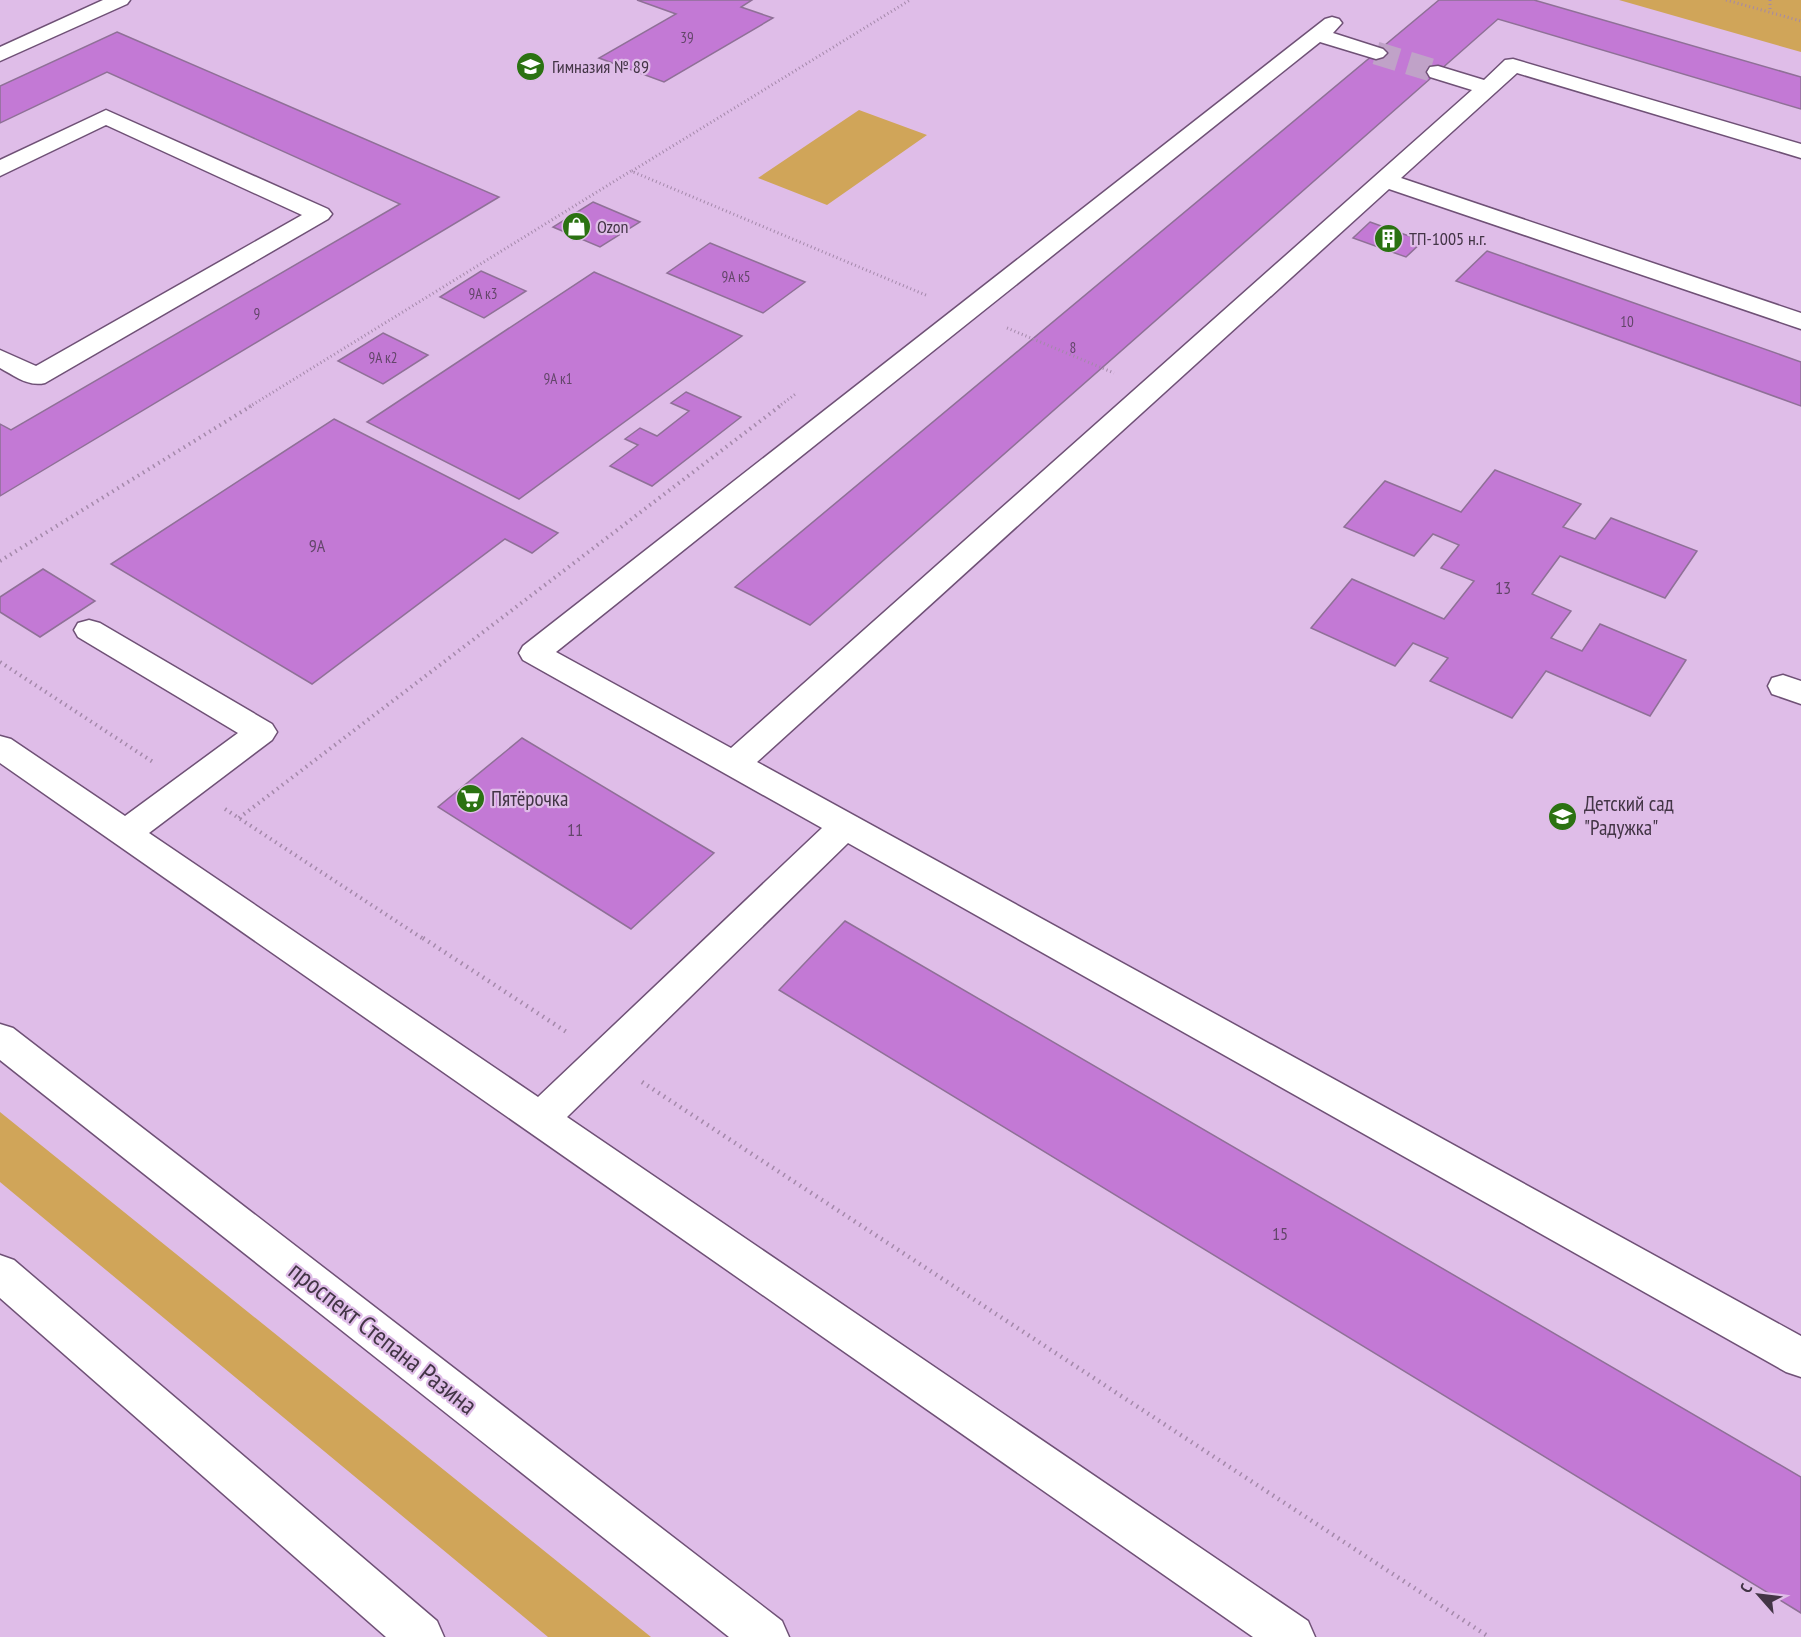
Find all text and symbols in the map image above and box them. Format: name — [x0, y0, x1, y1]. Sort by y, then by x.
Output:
house number: 39 — [680, 28, 694, 47]
school or university icon: Гимназия № 89 — [515, 51, 547, 83]
place label: Гимназия № 89 — [552, 55, 649, 78]
shop icon: Ozon — [560, 211, 592, 243]
place label: Ozon — [597, 215, 629, 238]
building icon: ТП-1005 н.г. — [1372, 223, 1404, 255]
place label: ТП-1005 н.г. — [1409, 227, 1487, 250]
house number: 9А к5 — [721, 267, 751, 286]
house number: 9А к3 — [468, 284, 498, 303]
house number: 9 — [254, 304, 260, 323]
house number: 10 — [1620, 312, 1634, 331]
house number: 8 — [1070, 338, 1076, 357]
house number: 9А к2 — [368, 348, 398, 367]
house number: 9А к1 — [543, 369, 573, 388]
house number: 9А — [309, 534, 326, 557]
house number: 13 — [1495, 576, 1511, 599]
supermarket icon: Пятёрочка — [454, 783, 486, 815]
place label: Пятёрочка — [491, 785, 568, 812]
place label: Детский сад "Радужка" — [1584, 790, 1674, 841]
school or university icon: Детский сад "Радужка" — [1547, 800, 1579, 832]
house number: 11 — [567, 818, 583, 841]
house number: 15 — [1272, 1222, 1288, 1245]
street label: проспект Степана Разина — [283, 1254, 484, 1421]
north arrow — [1729, 1565, 1789, 1625]
text: С — [1735, 1579, 1757, 1596]

